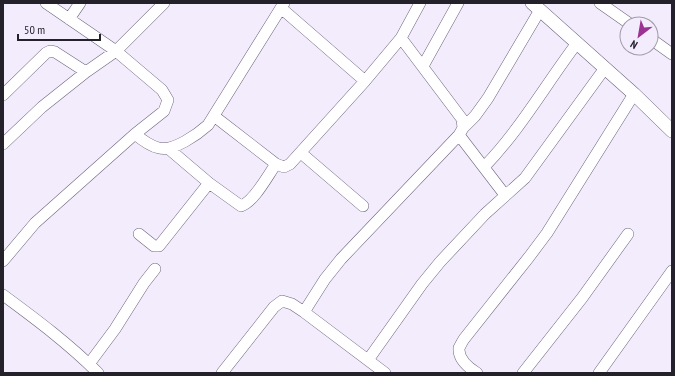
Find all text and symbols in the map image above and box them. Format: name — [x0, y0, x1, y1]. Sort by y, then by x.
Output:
scale bar — [18, 16, 100, 42]
north arrow — [619, 16, 659, 56]
text: 50 m — [24, 22, 45, 37]
text: N — [628, 37, 640, 52]

